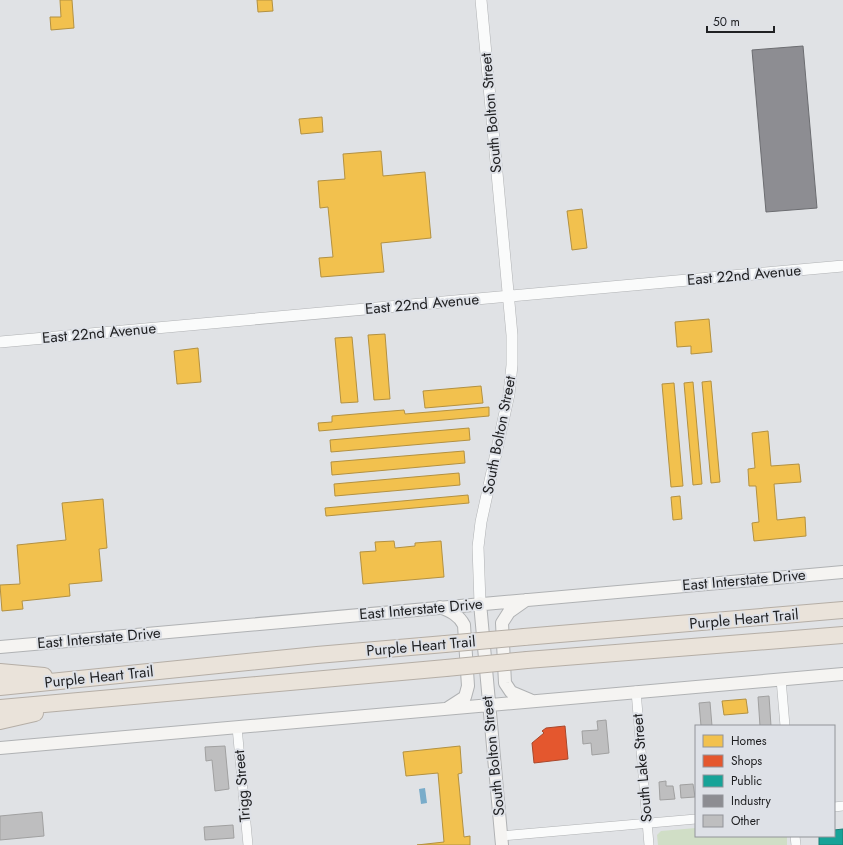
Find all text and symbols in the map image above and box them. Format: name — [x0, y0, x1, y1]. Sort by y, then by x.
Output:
scale bar — [707, 8, 774, 34]
text: 50 m — [713, 13, 740, 31]
street label: South Bolton Street — [475, 52, 507, 174]
street label: East 22nd Avenue — [686, 259, 802, 291]
street label: East 22nd Avenue — [364, 288, 480, 320]
street label: East 22nd Avenue — [41, 317, 157, 349]
street label: South Bolton Street — [477, 374, 521, 496]
street label: East Interstate Drive — [681, 564, 807, 596]
street label: East Interstate Drive — [358, 593, 484, 625]
street label: Purple Heart Trail — [688, 603, 800, 635]
street label: East Interstate Drive — [36, 622, 162, 654]
street label: Purple Heart Trail — [365, 630, 477, 662]
street label: Purple Heart Trail — [43, 660, 155, 694]
street label: South Bolton Street — [476, 695, 510, 817]
street label: South Lake Street — [626, 713, 658, 823]
legend — [695, 725, 835, 837]
text: Homes — [731, 732, 767, 750]
street label: Trigg Street — [228, 749, 256, 823]
text: Shops — [731, 752, 762, 770]
text: Public — [731, 772, 762, 790]
text: Industry — [731, 792, 772, 810]
text: Other — [731, 812, 761, 830]

